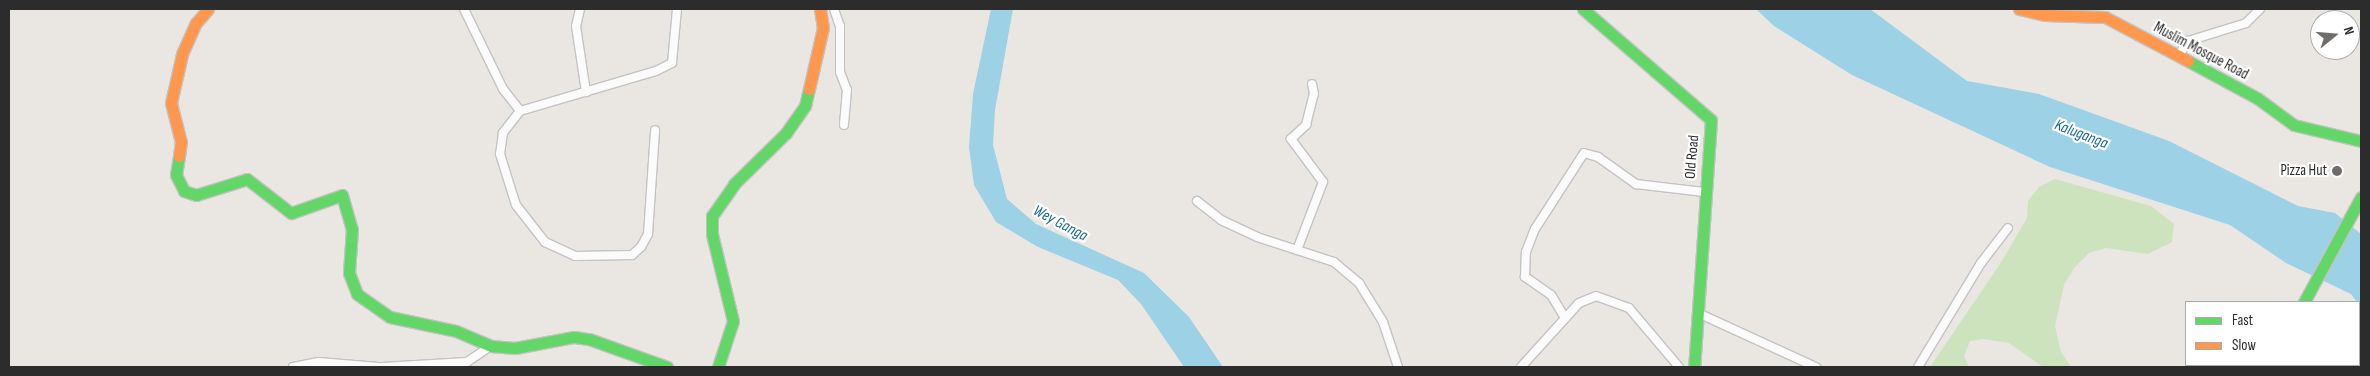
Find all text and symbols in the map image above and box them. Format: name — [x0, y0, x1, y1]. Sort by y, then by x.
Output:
north arrow — [2310, 10, 2360, 60]
street label: Muslim Mosque Road — [2150, 18, 2252, 84]
text: N — [2340, 25, 2358, 37]
water label: Kaluganga — [2052, 116, 2110, 154]
street label: Old Road — [1681, 134, 1703, 180]
place label: Pizza Hut — [2280, 162, 2327, 180]
marker: Pizza Hut — [2331, 165, 2343, 177]
water label: Wey Ganga — [1030, 202, 1090, 246]
legend — [2185, 301, 2360, 366]
text: Fast — [2232, 311, 2253, 330]
text: Slow — [2232, 336, 2256, 355]

